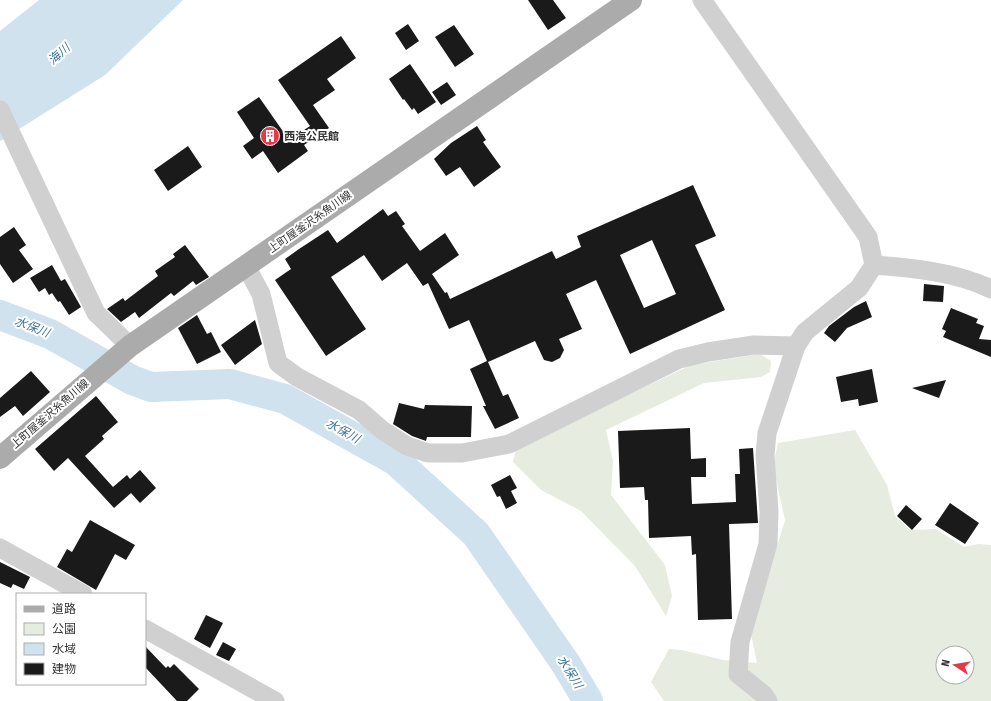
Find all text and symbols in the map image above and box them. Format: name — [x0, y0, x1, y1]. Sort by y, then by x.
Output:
water label: 海川 — [45, 39, 74, 67]
building icon: 西海公民館 — [259, 125, 281, 147]
place label: 西海公民館 — [284, 130, 339, 143]
street label: 上町屋釜沢糸魚川線 — [266, 188, 354, 256]
water label: 水保川 — [13, 314, 53, 341]
street label: 上町屋釜沢糸魚川線 — [8, 377, 92, 451]
water label: 水保川 — [324, 416, 364, 447]
legend — [16, 593, 146, 685]
text: 道路 — [52, 602, 76, 616]
text: 公園 — [52, 622, 76, 636]
text: 水域 — [52, 642, 76, 656]
north arrow — [935, 645, 975, 685]
water label: 水保川 — [555, 653, 587, 693]
text: N — [939, 658, 953, 668]
text: 建物 — [52, 662, 76, 676]

